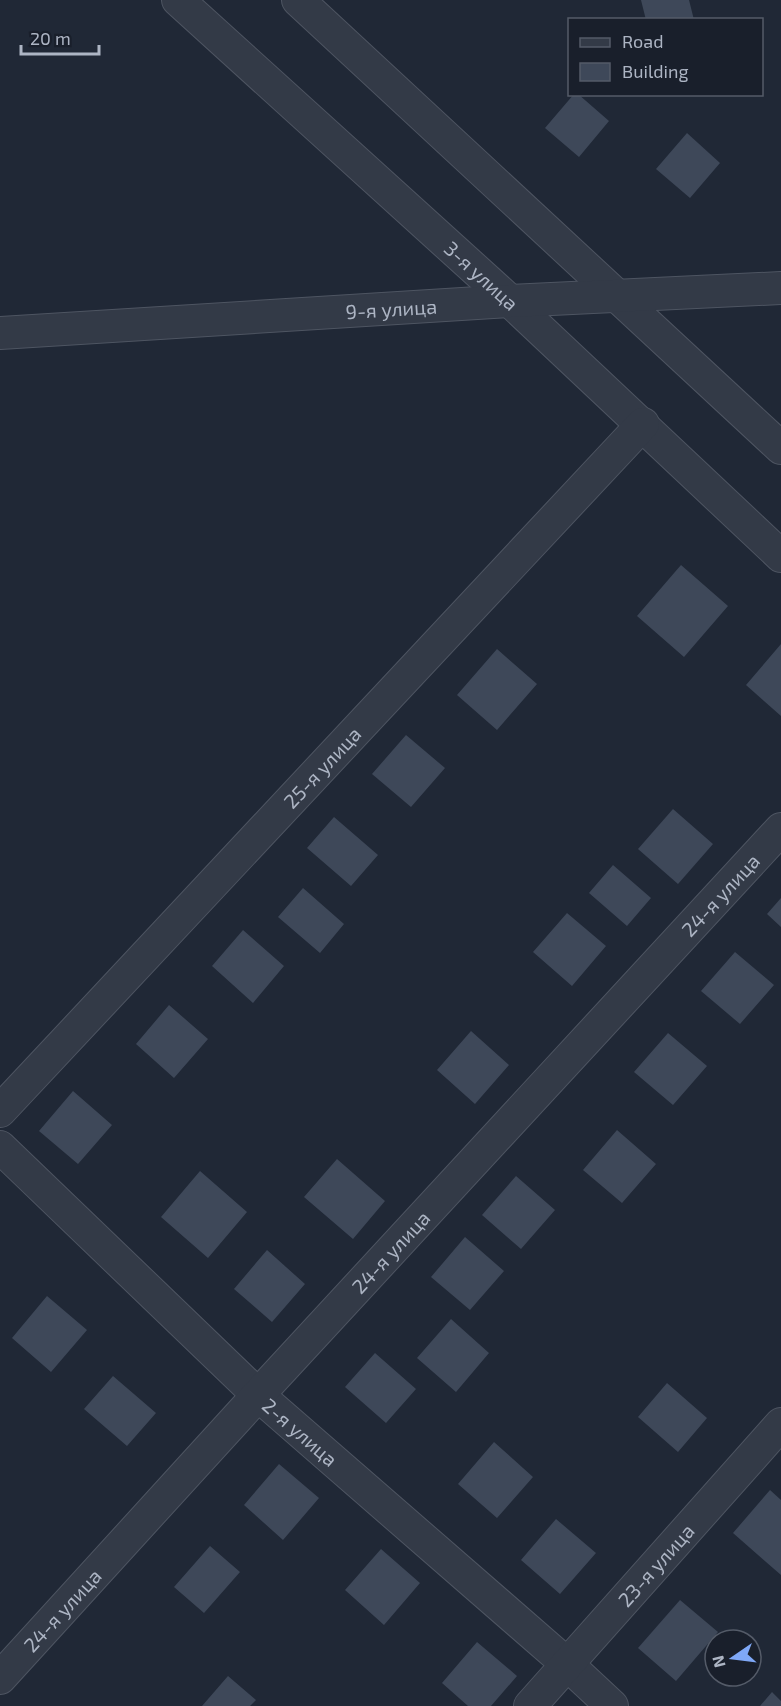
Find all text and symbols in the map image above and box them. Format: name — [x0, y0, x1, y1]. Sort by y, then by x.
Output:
scale bar — [21, 18, 99, 56]
legend — [568, 18, 763, 96]
text: 20 m — [30, 27, 71, 49]
text: Road — [622, 30, 663, 52]
text: Building — [622, 60, 689, 82]
street label: 3-я улица — [440, 236, 524, 315]
street label: 9-я улица — [345, 294, 438, 323]
street label: 25-я улица — [278, 722, 366, 813]
street label: 24-я улица — [676, 849, 764, 941]
street label: 24-я улица — [346, 1205, 434, 1298]
street label: 2-я улица — [258, 1393, 343, 1471]
street label: 23-я улица — [613, 1519, 699, 1611]
street label: 24-я улица — [18, 1564, 106, 1656]
north arrow — [703, 1628, 763, 1688]
text: N — [707, 1654, 729, 1670]

